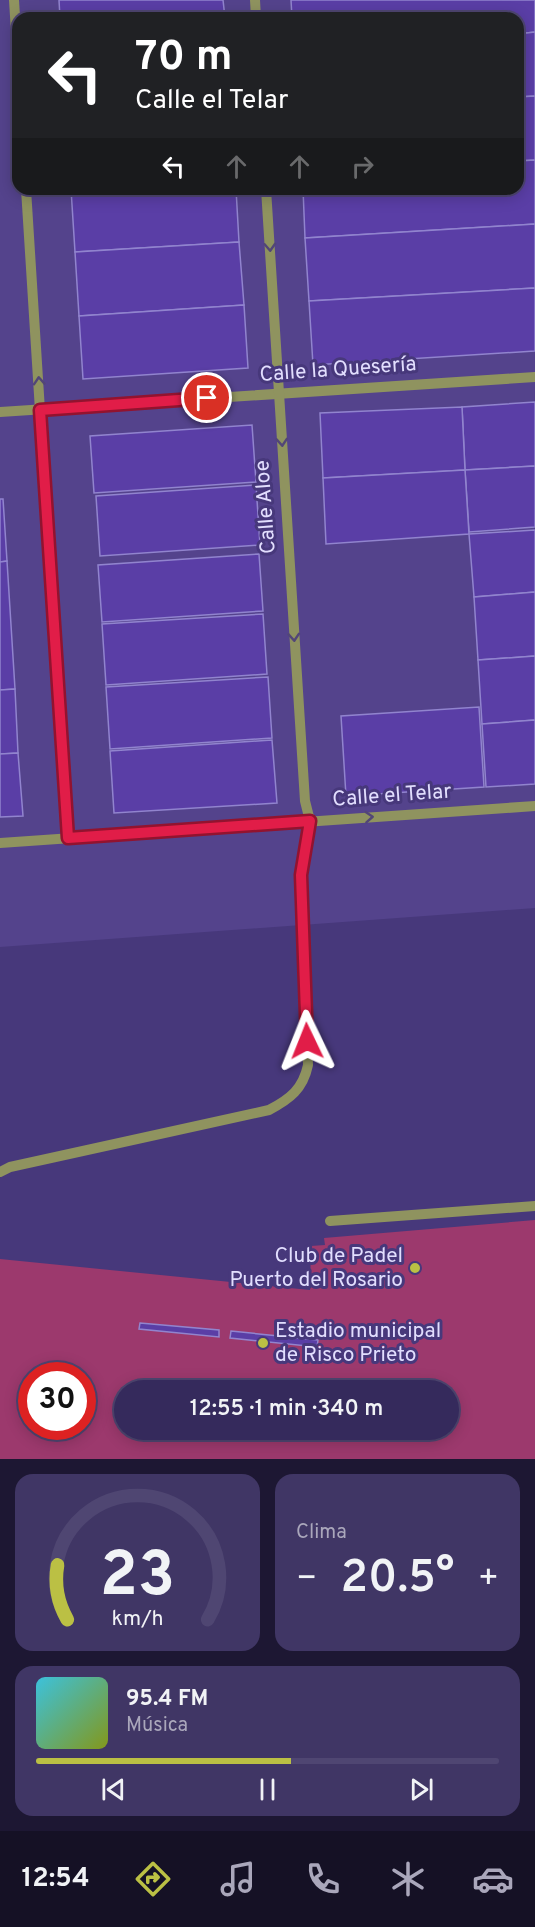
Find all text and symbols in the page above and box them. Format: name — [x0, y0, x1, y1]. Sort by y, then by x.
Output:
text: 70 m — [135, 32, 233, 85]
icon: left — [36, 36, 114, 114]
text: Calle el Telar — [135, 84, 289, 118]
icon: left — [157, 150, 190, 183]
icon: ahead — [220, 150, 253, 183]
icon: ahead — [283, 150, 316, 183]
icon: right — [346, 150, 379, 183]
one-way arrow — [263, 243, 276, 252]
street label: Calle la Quesería — [259, 351, 417, 389]
pin — [181, 372, 232, 423]
one-way arrow — [32, 376, 45, 385]
icon: arrive — [190, 381, 223, 414]
one-way arrow — [275, 438, 288, 447]
street label: Calle Aloe — [249, 459, 283, 555]
one-way arrow — [288, 632, 301, 641]
street label: Calle el Telar — [332, 778, 452, 814]
one-way arrow — [364, 811, 373, 824]
position arrow — [275, 1009, 339, 1073]
place label: Club de Padel Puerto del Rosario — [229, 1243, 403, 1294]
marker: Club de Padel Puerto del Rosario — [408, 1261, 422, 1275]
place label: Estadio municipal de Risco Prieto — [275, 1318, 441, 1369]
marker: Estadio municipal de Risco Prieto — [256, 1336, 270, 1350]
speed limit sign: 30 — [18, 1362, 96, 1440]
text: 12:55 · 1 min · 340 m — [190, 1396, 383, 1423]
text: Clima — [296, 1520, 347, 1546]
text: 23 — [100, 1539, 175, 1618]
text: 20.5° — [341, 1551, 454, 1608]
text: − — [296, 1559, 317, 1601]
text: + — [478, 1559, 499, 1601]
text: km/h — [111, 1606, 164, 1633]
text: 95.4 FM — [126, 1686, 208, 1713]
text: Música — [126, 1713, 188, 1739]
icon: previous — [97, 1773, 130, 1806]
icon: pause — [251, 1773, 284, 1806]
icon: next — [405, 1773, 438, 1806]
icon: directions — [132, 1858, 174, 1900]
icon: music — [217, 1858, 259, 1900]
icon: phone — [302, 1858, 344, 1900]
icon: climate — [387, 1858, 429, 1900]
icon: car — [472, 1858, 514, 1900]
text: 12:54 — [21, 1862, 90, 1896]

